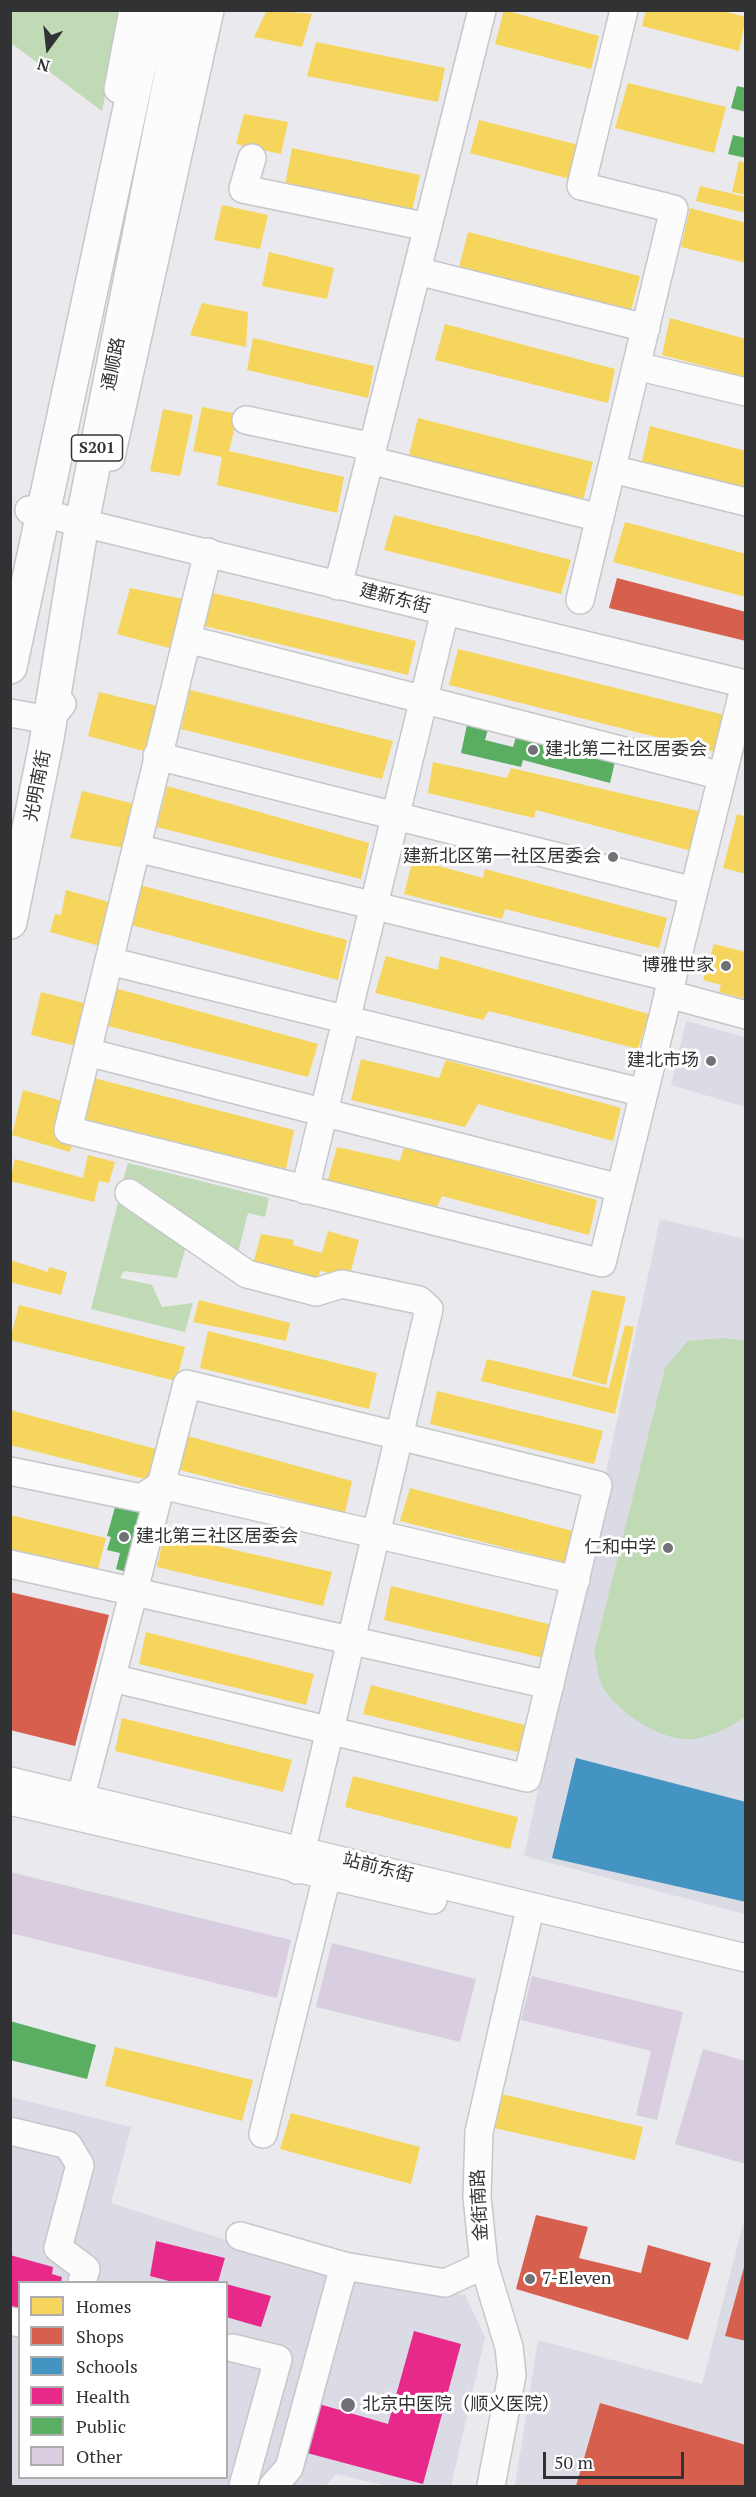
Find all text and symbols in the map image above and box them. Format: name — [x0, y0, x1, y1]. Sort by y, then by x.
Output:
north arrow — [18, 18, 78, 78]
text: N — [35, 53, 52, 78]
street label: 通顺路 — [98, 335, 130, 393]
road number: S201 — [72, 435, 122, 461]
street label: 建新东街 — [357, 580, 433, 618]
place label: 建北第二社区居委会 — [545, 739, 707, 761]
marker: 建北第二社区居委会 — [526, 743, 540, 757]
street label: 光明南街 — [21, 749, 55, 823]
place label: 建新北区第一社区居委会 — [403, 846, 601, 868]
marker: 建新北区第一社区居委会 — [606, 850, 620, 864]
place label: 博雅世家 — [642, 955, 714, 977]
marker: 博雅世家 — [719, 959, 733, 973]
place label: 建北市场 — [627, 1050, 699, 1072]
marker: 建北市场 — [704, 1054, 718, 1068]
place label: 建北第三社区居委会 — [136, 1526, 298, 1548]
marker: 建北第三社区居委会 — [117, 1530, 131, 1544]
place label: 仁和中学 — [584, 1537, 656, 1559]
marker: 仁和中学 — [661, 1541, 675, 1555]
street label: 站前东街 — [340, 1849, 416, 1887]
street label: 金街南路 — [467, 2168, 493, 2242]
place label: 7-Eleven — [542, 2268, 611, 2290]
marker: 7-Eleven — [523, 2272, 537, 2286]
legend — [18, 2281, 228, 2479]
text: Homes — [76, 2294, 131, 2318]
text: Shops — [76, 2324, 124, 2348]
text: Schools — [76, 2354, 138, 2378]
text: Health — [76, 2384, 130, 2408]
place label: 北京中医院（顺义医院） — [362, 2394, 560, 2416]
marker: 北京中医院（顺义医院） — [339, 2396, 357, 2414]
text: Public — [76, 2414, 126, 2438]
scale bar — [546, 2440, 687, 2478]
text: Other — [76, 2444, 123, 2468]
text: 50 m — [554, 2450, 593, 2474]

